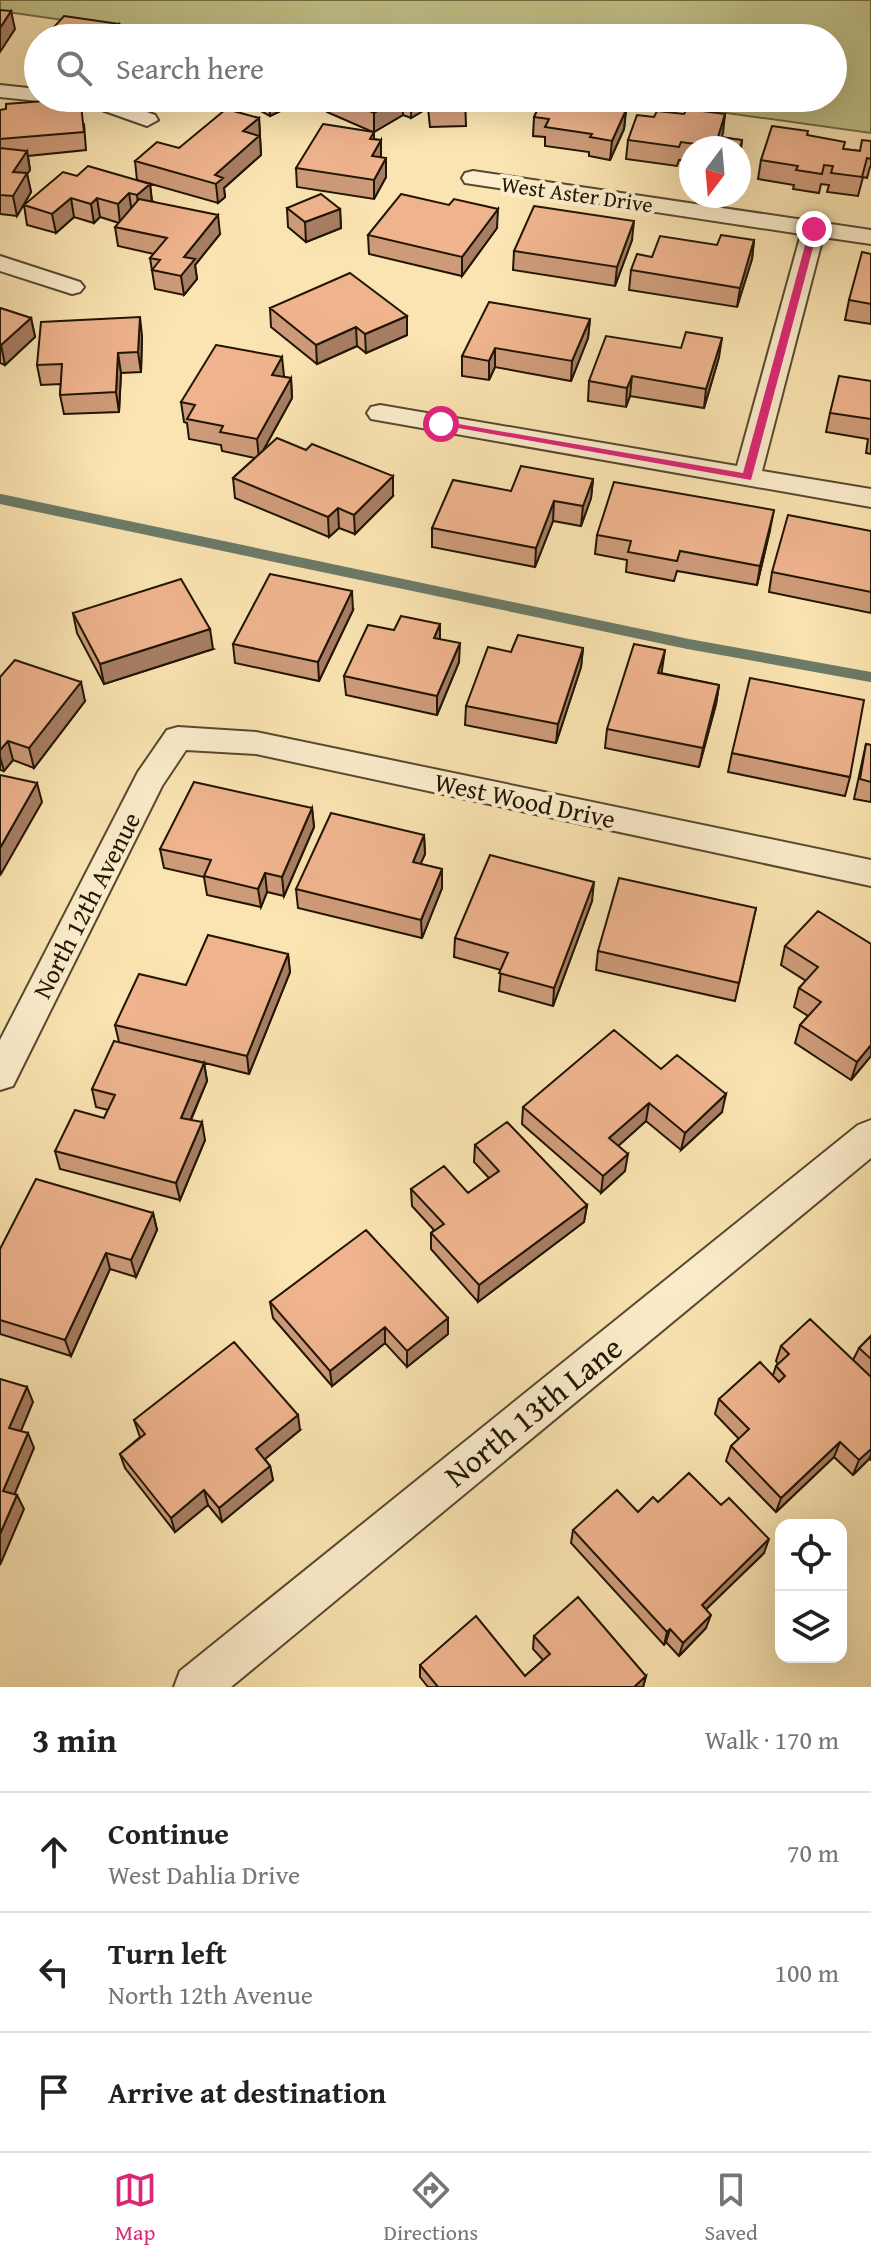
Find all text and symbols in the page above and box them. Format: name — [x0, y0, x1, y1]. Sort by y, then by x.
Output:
search box — [24, 24, 847, 112]
icon: search — [52, 46, 96, 90]
text: Search here — [116, 46, 264, 90]
north arrow — [679, 136, 751, 208]
street label: West Aster Drive — [499, 168, 655, 220]
route end — [796, 211, 832, 247]
route start — [423, 406, 459, 442]
street label: West Wood Drive — [431, 762, 619, 838]
street label: North 12th Avenue — [22, 805, 150, 1005]
street label: North 13th Lane — [434, 1324, 632, 1498]
map controls — [775, 1519, 847, 1663]
button: locate — [775, 1519, 847, 1591]
button: layers — [775, 1591, 847, 1663]
text: 3 min — [32, 1715, 117, 1764]
text: Walk · 170 m — [705, 1720, 839, 1759]
text: Continue — [108, 1811, 229, 1855]
icon: ahead — [32, 1830, 76, 1874]
text: 70 m — [787, 1833, 839, 1872]
text: West Dahlia Drive — [108, 1855, 300, 1894]
text: Turn left — [108, 1931, 227, 1975]
icon: left — [32, 1950, 76, 1994]
text: 100 m — [774, 1953, 839, 1992]
text: North 12th Avenue — [108, 1975, 313, 2014]
icon: arrive — [32, 2070, 76, 2114]
text: Arrive at destination — [108, 2070, 386, 2114]
tab: Map — [113, 2168, 157, 2248]
tab: Directions — [384, 2168, 478, 2248]
tab: Saved — [705, 2168, 758, 2248]

